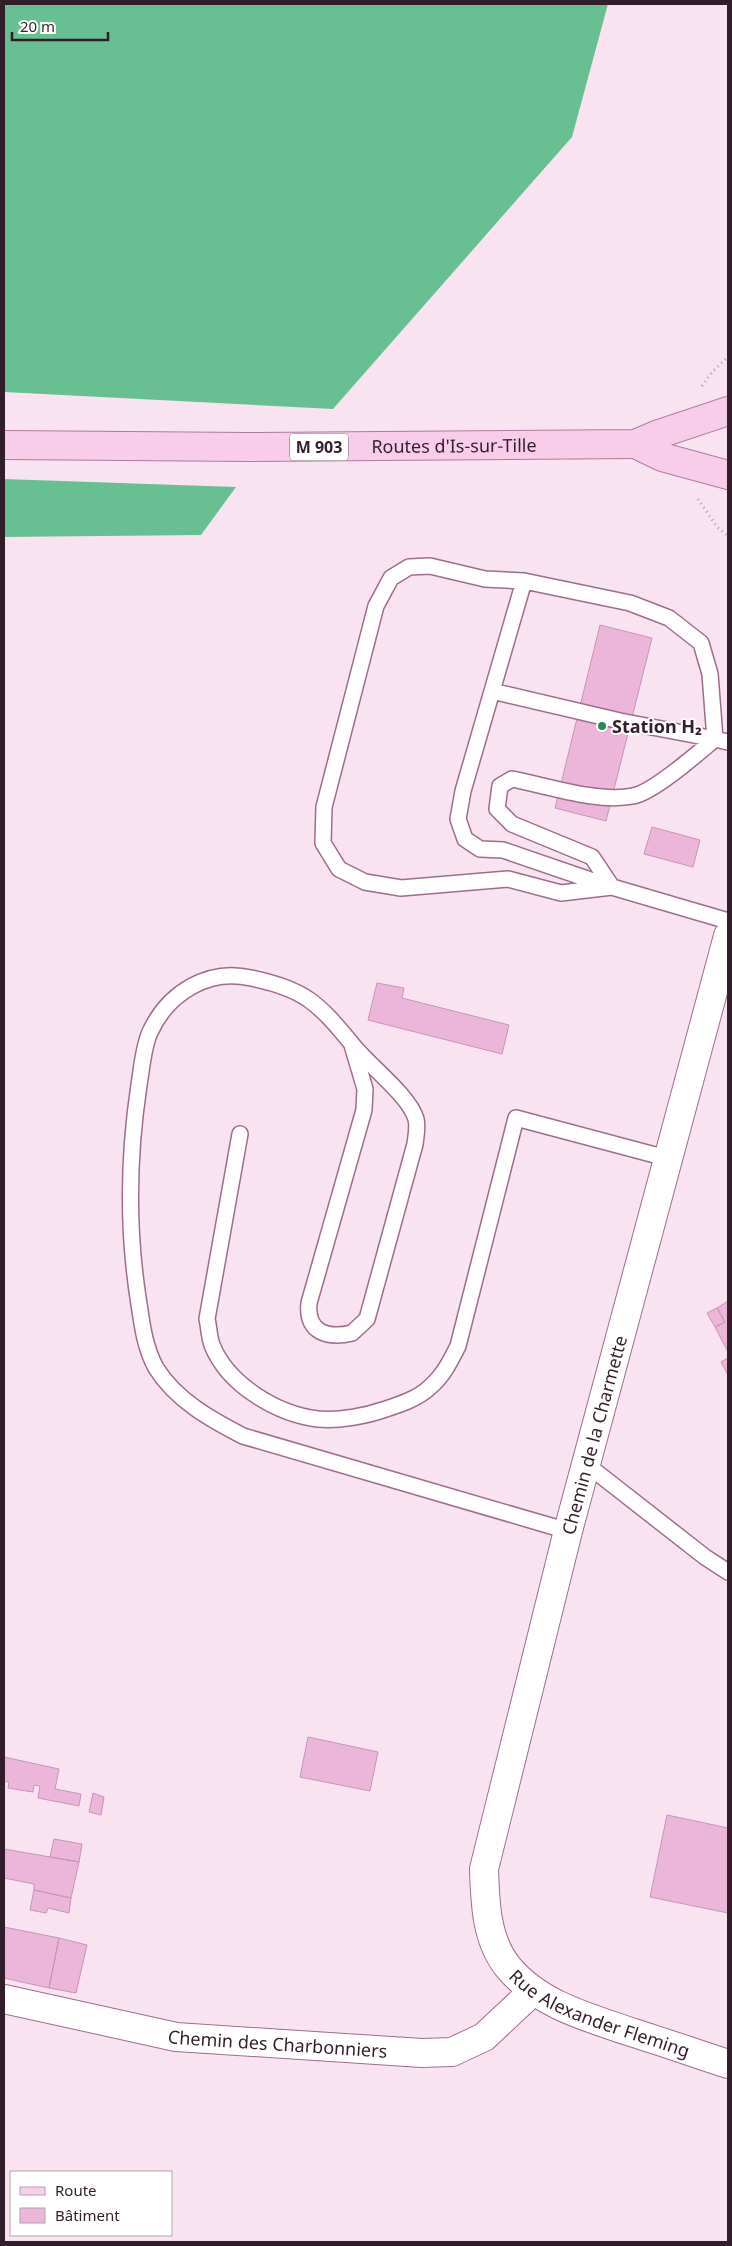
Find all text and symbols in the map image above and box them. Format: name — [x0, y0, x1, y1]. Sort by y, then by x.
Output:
scale bar — [12, 10, 109, 42]
text: 20 m — [20, 16, 55, 36]
street label: Routes d'Is-sur-Tille — [371, 433, 537, 458]
road number: M 903 — [290, 434, 348, 461]
place label: Station H₂ — [612, 714, 702, 738]
marker: Station H₂ — [596, 720, 608, 732]
street label: Chemin de la Charmette — [556, 1333, 632, 1537]
street label: Rue Alexander Fleming — [504, 1964, 693, 2063]
street label: Chemin des Charbonniers — [166, 2024, 388, 2063]
legend — [10, 2171, 172, 2236]
text: Route — [55, 2180, 97, 2200]
text: Bâtiment — [55, 2205, 120, 2225]

